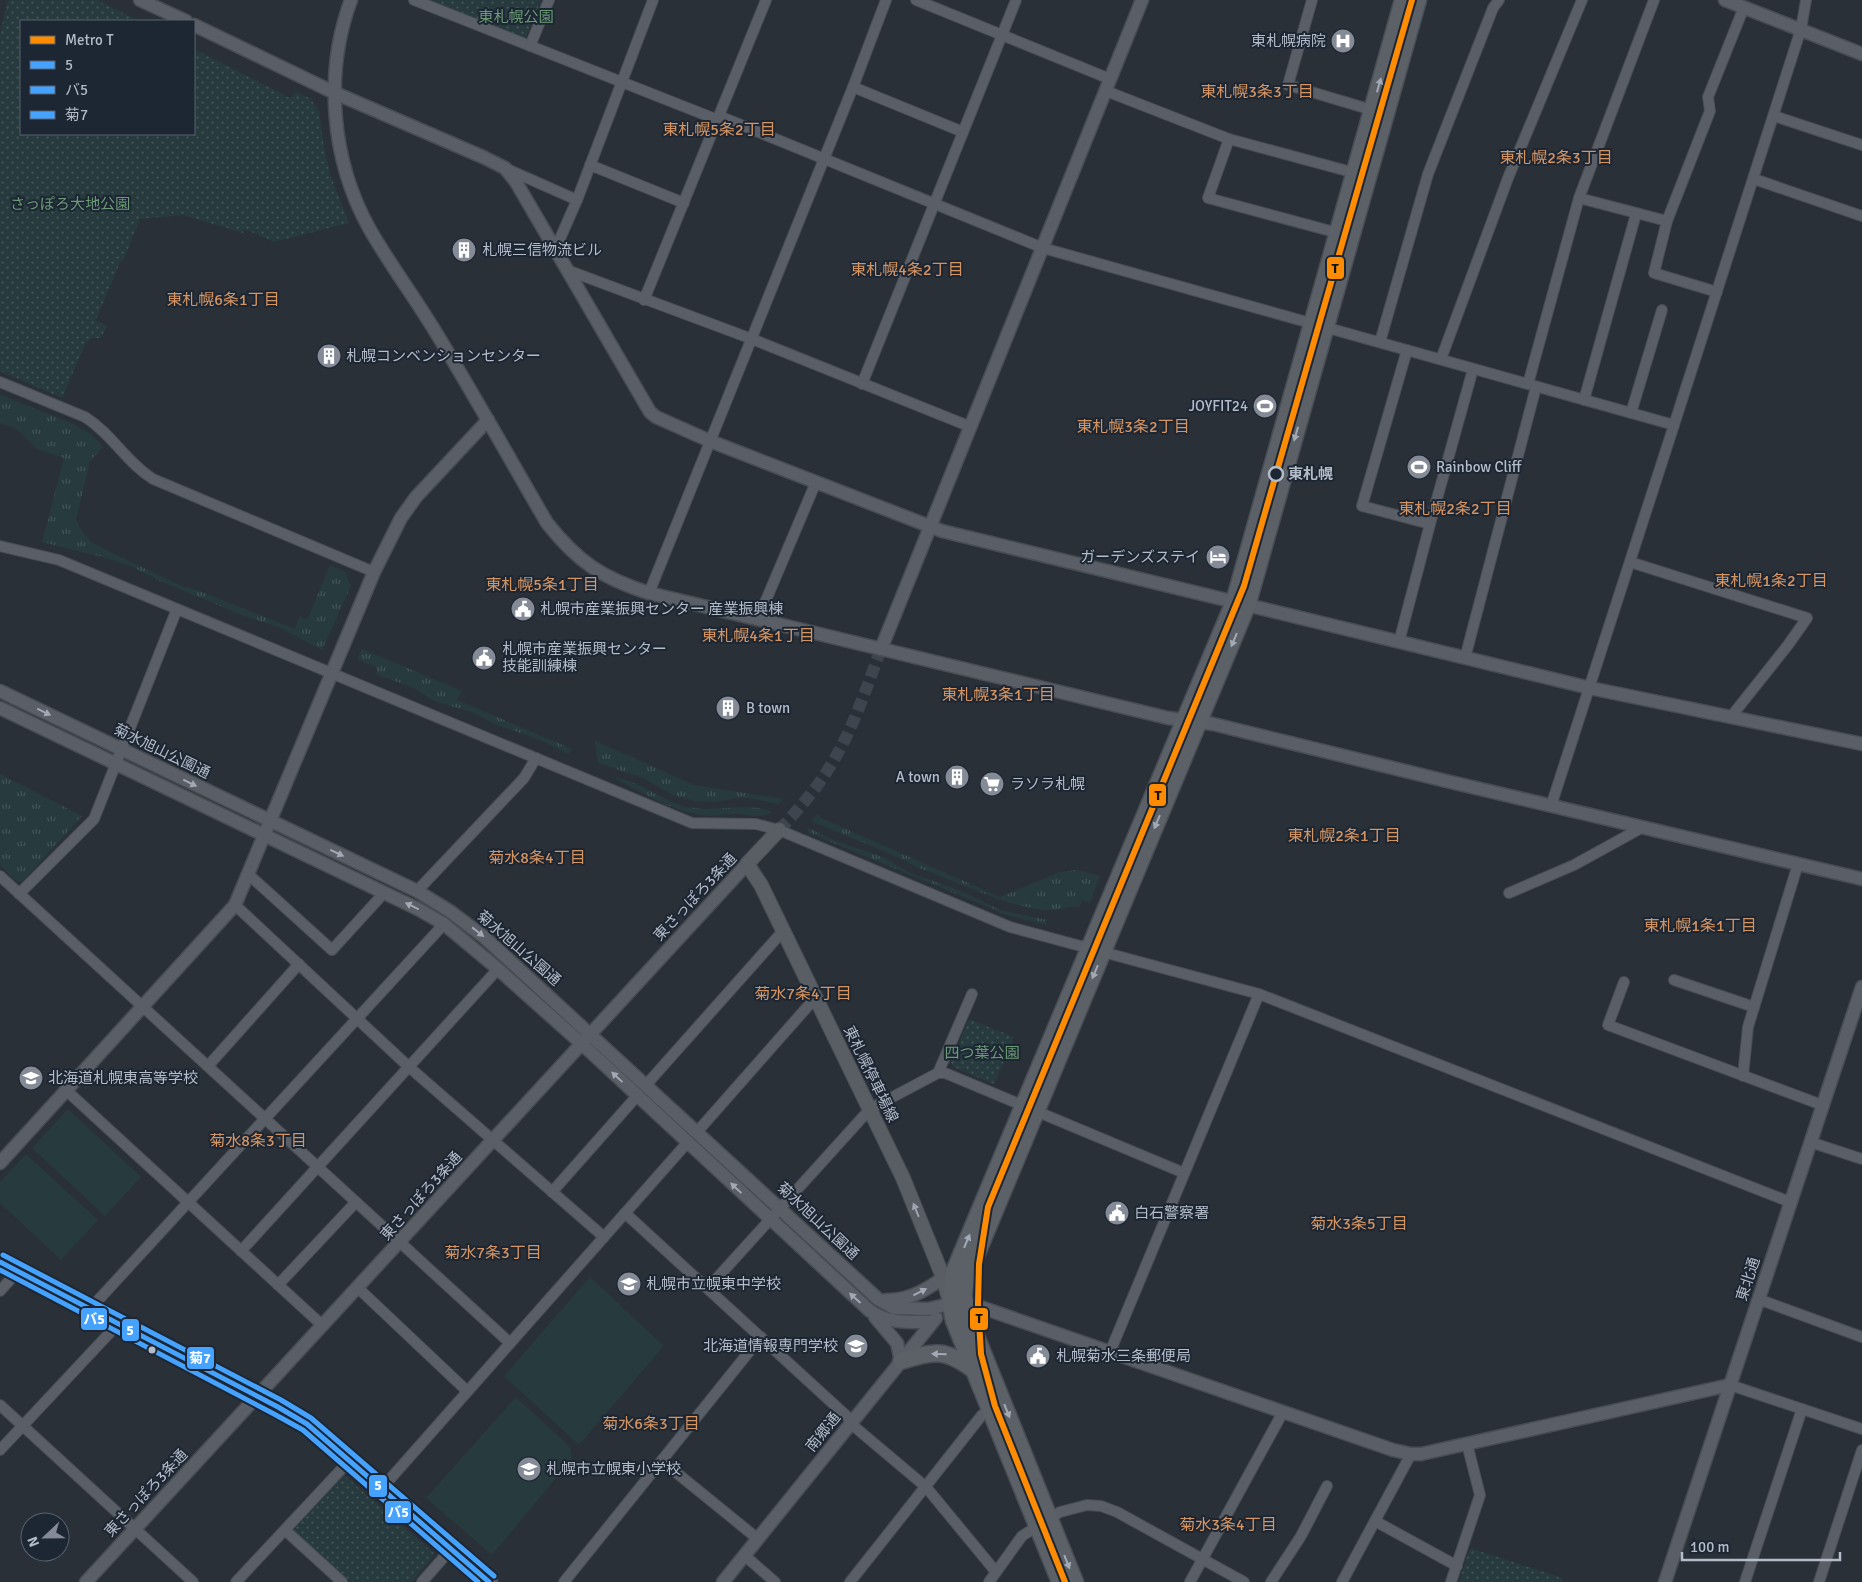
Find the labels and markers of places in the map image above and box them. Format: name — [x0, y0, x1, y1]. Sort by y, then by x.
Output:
hospital icon: 東札幌病院 — [1330, 28, 1356, 54]
place label: 東札幌病院 — [1251, 32, 1326, 50]
building icon: 札幌三信物流ビル — [451, 237, 477, 263]
place label: 札幌三信物流ビル — [482, 241, 602, 259]
building icon: 札幌コンベンションセンター — [316, 343, 342, 369]
place label: 札幌コンベンションセンター — [346, 347, 541, 365]
sports icon: JOYFIT24 — [1252, 393, 1278, 419]
place label: JOYFIT24 — [1188, 397, 1248, 415]
sports icon: Rainbow Cliff — [1406, 454, 1432, 480]
place label: Rainbow Cliff — [1436, 458, 1523, 476]
place label: 東札幌 — [1288, 465, 1333, 483]
marker: 東札幌 — [1268, 466, 1284, 482]
hotel icon: ガーデンズステイ — [1205, 544, 1231, 570]
place label: ガーデンズステイ — [1080, 548, 1200, 566]
public building icon: 札幌市産業振興センター 産業振興棟 — [510, 596, 536, 622]
place label: 札幌市産業振興センター 産業振興棟 — [540, 600, 783, 618]
place label: 札幌市産業振興センター 技能訓練棟 — [502, 640, 667, 675]
public building icon: 札幌市産業振興センター 技能訓練棟 — [471, 645, 497, 671]
building icon: B town — [715, 695, 741, 721]
place label: B town — [746, 699, 790, 717]
building icon: A town — [944, 764, 970, 790]
place label: A town — [896, 768, 940, 786]
supermarket icon: ラソラ札幌 — [979, 771, 1005, 797]
place label: ラソラ札幌 — [1010, 775, 1085, 793]
school or university icon: 北海道札幌東高等学校 — [18, 1065, 44, 1091]
place label: 北海道札幌東高等学校 — [48, 1069, 198, 1087]
public building icon: 白石警察署 — [1104, 1200, 1130, 1226]
place label: 白石警察署 — [1134, 1204, 1209, 1222]
school or university icon: 札幌市立幌東中学校 — [616, 1271, 642, 1297]
place label: 札幌市立幌東中学校 — [646, 1275, 781, 1293]
school or university icon: 北海道情報専門学校 — [843, 1333, 869, 1359]
place label: 北海道情報専門学校 — [703, 1337, 838, 1355]
public building icon: 札幌菊水三条郵便局 — [1025, 1343, 1051, 1369]
unlabelled marker — [147, 1345, 157, 1355]
place label: 札幌菊水三条郵便局 — [1056, 1347, 1191, 1365]
school or university icon: 札幌市立幌東小学校 — [516, 1456, 542, 1482]
place label: 札幌市立幌東小学校 — [546, 1460, 681, 1478]

